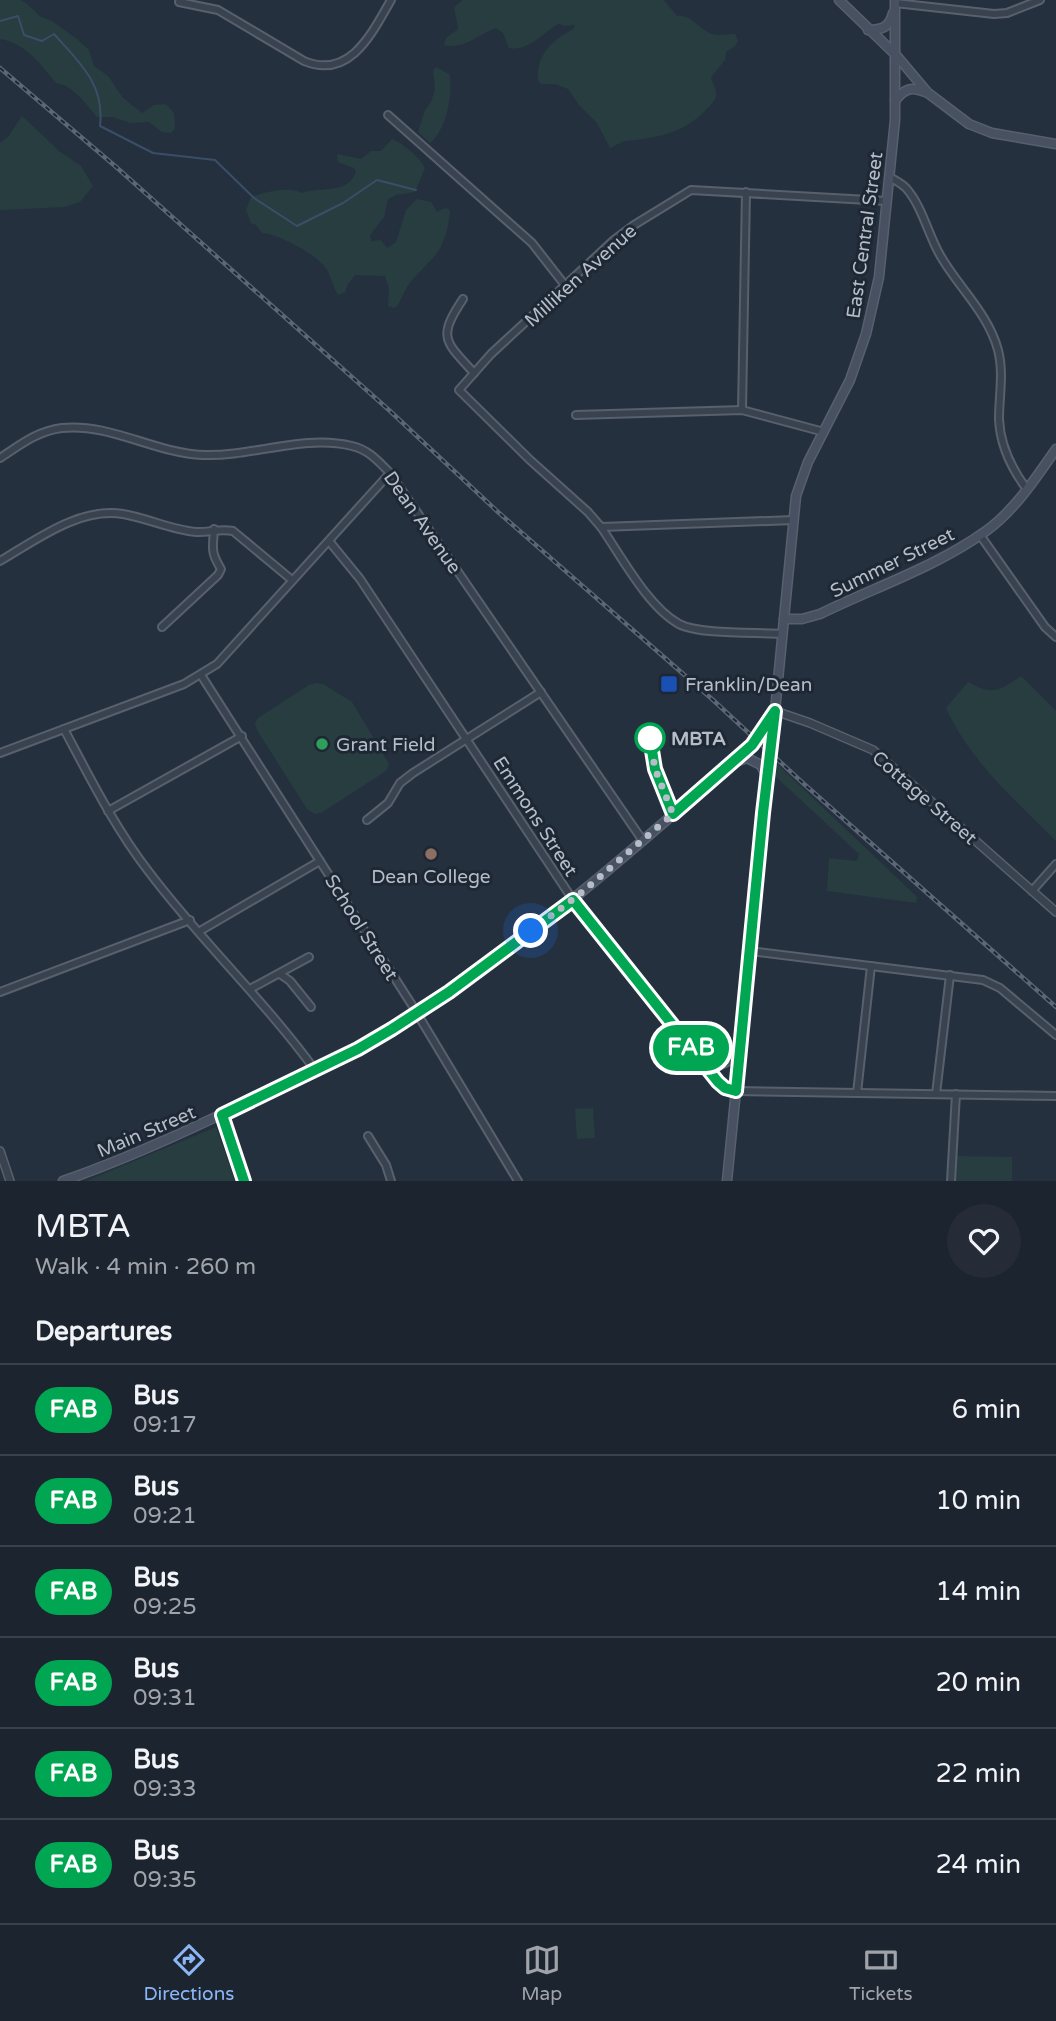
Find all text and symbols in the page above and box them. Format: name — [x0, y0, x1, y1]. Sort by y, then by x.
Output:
street label: East Central Street — [842, 150, 888, 320]
street label: Milliken Avenue — [520, 220, 641, 332]
street label: Dean Avenue — [379, 467, 466, 578]
street label: Summer Street — [827, 523, 958, 602]
marker: Franklin/Dean — [659, 674, 679, 694]
place label: Franklin/Dean — [685, 674, 812, 696]
marker: MBTA — [635, 723, 665, 753]
place label: MBTA — [671, 728, 726, 750]
place label: Grant Field — [336, 734, 435, 756]
marker: Grant Field — [314, 736, 330, 752]
street label: Cottage Street — [867, 746, 981, 849]
street label: Emmons Street — [488, 753, 582, 881]
marker: Dean College — [423, 846, 439, 862]
place label: Dean College — [371, 866, 491, 888]
street label: School Street — [320, 871, 402, 984]
your location — [513, 913, 548, 948]
line badge: FAB — [651, 1025, 731, 1071]
text: FAB — [667, 1033, 715, 1062]
street label: Main Street — [94, 1101, 199, 1162]
button: heart — [947, 1204, 1021, 1278]
text: MBTA — [35, 1207, 131, 1246]
text: Walk · 4 min · 260 m — [35, 1253, 256, 1281]
text: Departures — [35, 1316, 172, 1347]
text: Bus — [133, 1380, 179, 1411]
text: 6 min — [952, 1394, 1021, 1425]
text: FAB — [50, 1395, 97, 1424]
text: 09:17 — [133, 1411, 197, 1439]
text: Bus — [133, 1471, 179, 1502]
text: 10 min — [935, 1485, 1021, 1516]
text: FAB — [50, 1486, 97, 1515]
text: 09:21 — [133, 1502, 197, 1530]
text: Bus — [133, 1562, 179, 1593]
text: 14 min — [935, 1576, 1021, 1607]
text: FAB — [50, 1577, 97, 1606]
text: 09:25 — [133, 1593, 197, 1621]
text: Bus — [133, 1653, 179, 1684]
text: 20 min — [935, 1667, 1021, 1698]
text: FAB — [50, 1668, 97, 1697]
text: 09:31 — [133, 1684, 197, 1712]
text: Bus — [133, 1744, 179, 1775]
text: 22 min — [935, 1758, 1021, 1789]
text: FAB — [50, 1759, 97, 1788]
text: 09:33 — [133, 1775, 197, 1803]
text: Bus — [133, 1835, 179, 1866]
text: 24 min — [935, 1849, 1021, 1880]
text: FAB — [50, 1850, 97, 1879]
text: 09:35 — [133, 1866, 197, 1894]
tab: Directions — [143, 1941, 234, 2005]
tab: Map — [521, 1941, 562, 2005]
tab: Tickets — [849, 1941, 913, 2005]

